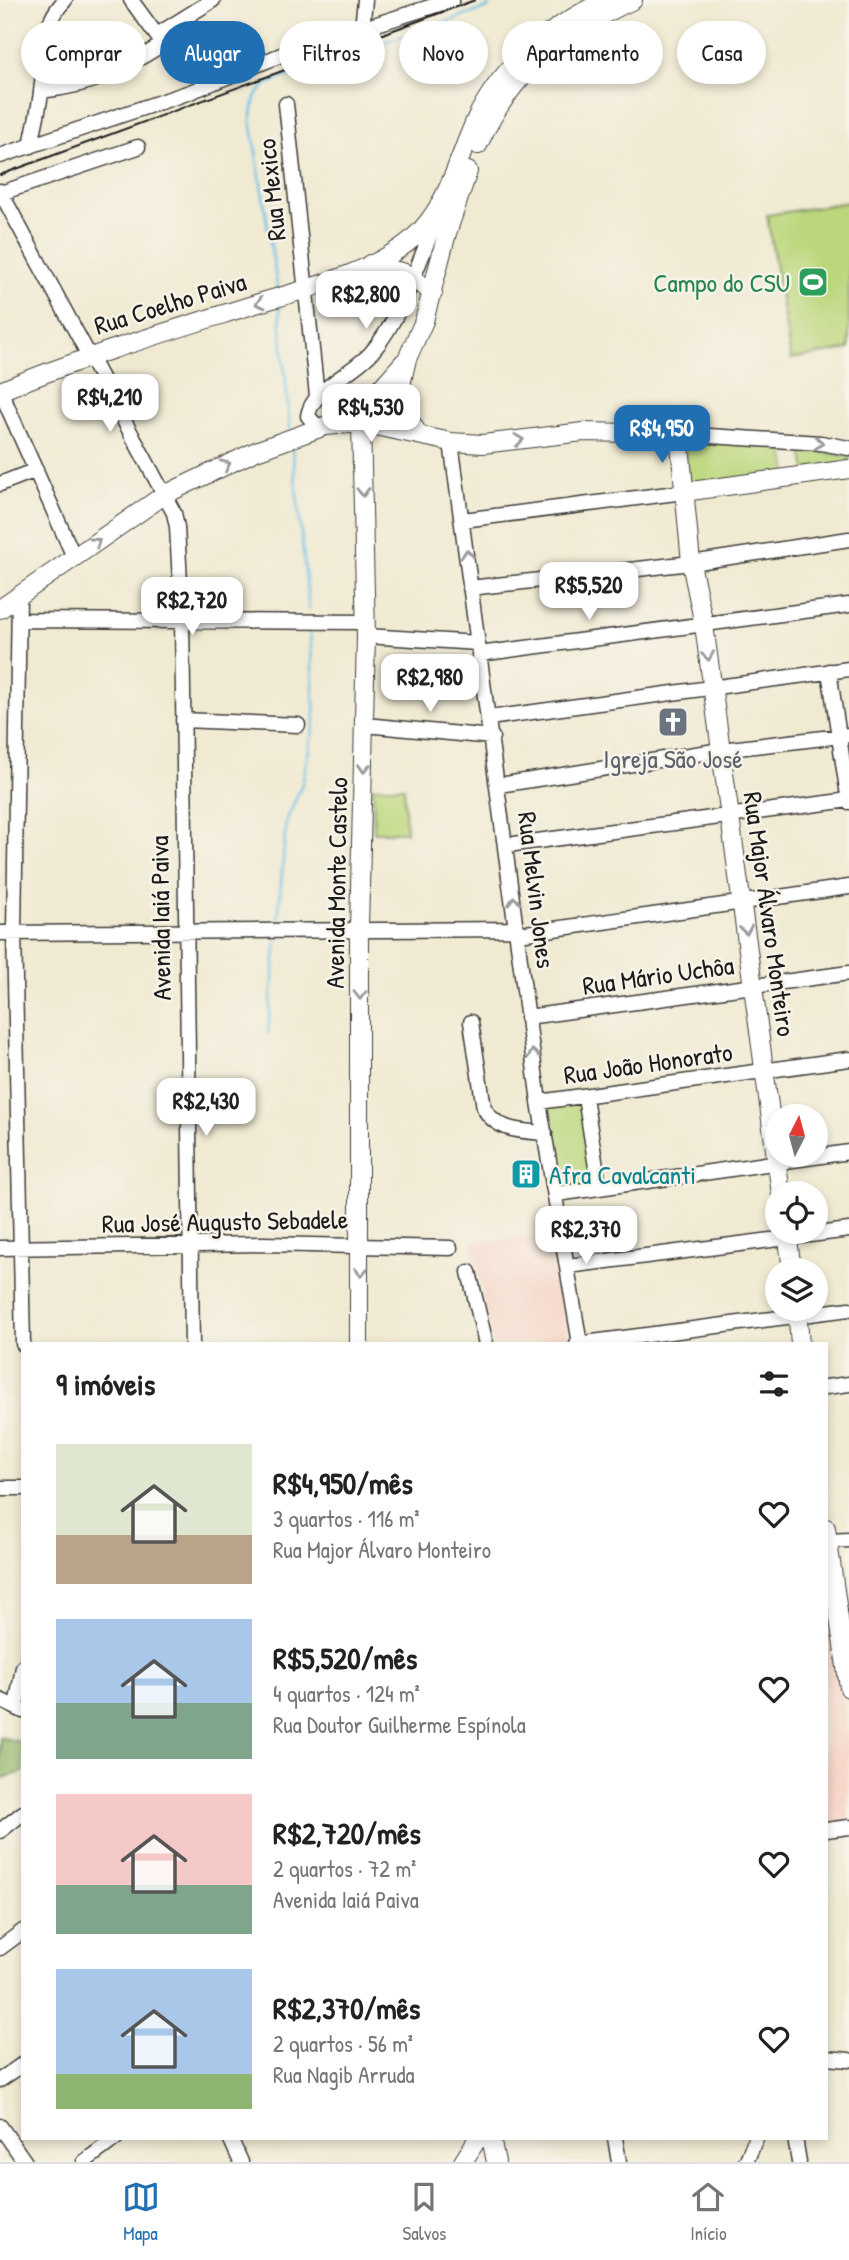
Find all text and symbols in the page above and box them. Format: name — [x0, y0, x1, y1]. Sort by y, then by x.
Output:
chip: Comprar — [21, 21, 146, 84]
chip: Alugar — [160, 21, 265, 84]
chip: Filtros — [279, 21, 385, 84]
chip: Novo — [399, 21, 488, 84]
chip: Apartamento — [502, 21, 663, 84]
chip: Casa — [677, 21, 766, 84]
street label: Rua Mexico — [248, 137, 294, 243]
street label: Rua Coelho Paiva — [90, 263, 250, 343]
place label: Campo do CSU — [653, 265, 790, 300]
sports icon: Campo do CSU — [796, 265, 830, 299]
pin: R$2,800 — [301, 272, 431, 331]
text: R$2,800 — [332, 278, 400, 309]
one-way arrow — [254, 294, 266, 309]
pin: R$4,210 — [45, 374, 175, 434]
text: R$4,210 — [78, 381, 142, 412]
pin: R$4,530 — [306, 384, 436, 444]
text: R$4,530 — [338, 391, 404, 422]
pin: R$4,950 — [597, 406, 727, 465]
text: R$4,950 — [630, 412, 694, 443]
one-way arrow — [513, 432, 524, 447]
one-way arrow — [813, 435, 824, 450]
one-way arrow — [218, 460, 231, 474]
one-way arrow — [355, 486, 370, 497]
one-way arrow — [88, 538, 101, 550]
one-way arrow — [459, 548, 474, 560]
pin: R$5,520 — [524, 562, 654, 622]
text: R$5,520 — [555, 569, 623, 600]
pin: R$2,720 — [127, 578, 257, 637]
text: R$2,720 — [157, 584, 227, 615]
one-way arrow — [700, 650, 715, 662]
pin: R$2,980 — [365, 654, 495, 714]
text: R$2,980 — [397, 661, 463, 692]
church icon: Igreja São José — [656, 705, 690, 739]
place label: Igreja São José — [603, 741, 743, 776]
one-way arrow — [357, 763, 372, 774]
street label: Avenida Monte Castelo — [317, 777, 355, 989]
street label: Rua Major Álvaro Monteiro — [736, 789, 804, 1039]
street label: Rua Melvin Jones — [510, 810, 564, 970]
street label: Avenida Iaiá Paiva — [141, 835, 179, 1001]
one-way arrow — [507, 895, 522, 907]
one-way arrow — [739, 924, 754, 935]
street label: Rua Mário Uchôa — [580, 947, 736, 1003]
one-way arrow — [352, 991, 368, 1001]
street label: Rua João Honorato — [562, 1034, 734, 1092]
one-way arrow — [525, 1048, 540, 1060]
pin: R$2,430 — [141, 1078, 271, 1138]
text: R$2,430 — [173, 1085, 239, 1116]
north arrow — [765, 1104, 828, 1167]
map controls — [765, 1104, 828, 1321]
building icon: Afra Cavalcanti — [509, 1157, 543, 1191]
place label: Afra Cavalcanti — [549, 1157, 696, 1192]
button: locate — [765, 1181, 828, 1244]
street label: Rua José Augusto Sebadele — [102, 1201, 348, 1241]
pin: R$2,370 — [521, 1206, 651, 1266]
text: R$2,370 — [551, 1213, 621, 1244]
button: layers — [765, 1258, 828, 1321]
one-way arrow — [353, 1267, 368, 1278]
text: 9 imóveis — [56, 1364, 155, 1404]
icon: filters — [755, 1365, 793, 1403]
text: R$4,950/mês — [273, 1463, 413, 1503]
icon: home — [112, 1472, 196, 1556]
icon: heart — [755, 1495, 793, 1533]
text: 3 quartos · 116 m² — [273, 1503, 420, 1534]
text: Rua Major Álvaro Monteiro — [273, 1534, 491, 1565]
text: R$5,520/mês — [273, 1638, 417, 1678]
icon: home — [112, 1647, 196, 1731]
icon: heart — [755, 1670, 793, 1708]
text: 4 quartos · 124 m² — [273, 1678, 420, 1709]
text: Rua Doutor Guilherme Espínola — [273, 1709, 526, 1740]
text: R$2,720/mês — [273, 1813, 421, 1853]
icon: home — [112, 1822, 196, 1906]
icon: heart — [755, 1845, 793, 1883]
text: 2 quartos · 72 m² — [273, 1853, 416, 1884]
text: Avenida Iaiá Paiva — [273, 1884, 419, 1915]
text: R$2,370/mês — [273, 1988, 420, 2028]
icon: home — [112, 1997, 196, 2081]
icon: heart — [755, 2020, 793, 2058]
text: 2 quartos · 56 m² — [273, 2028, 413, 2059]
text: Rua Nagib Arruda — [273, 2059, 414, 2090]
tab: Mapa — [122, 2178, 160, 2246]
tab: Salvos — [403, 2178, 446, 2246]
tab: Início — [689, 2178, 727, 2246]

